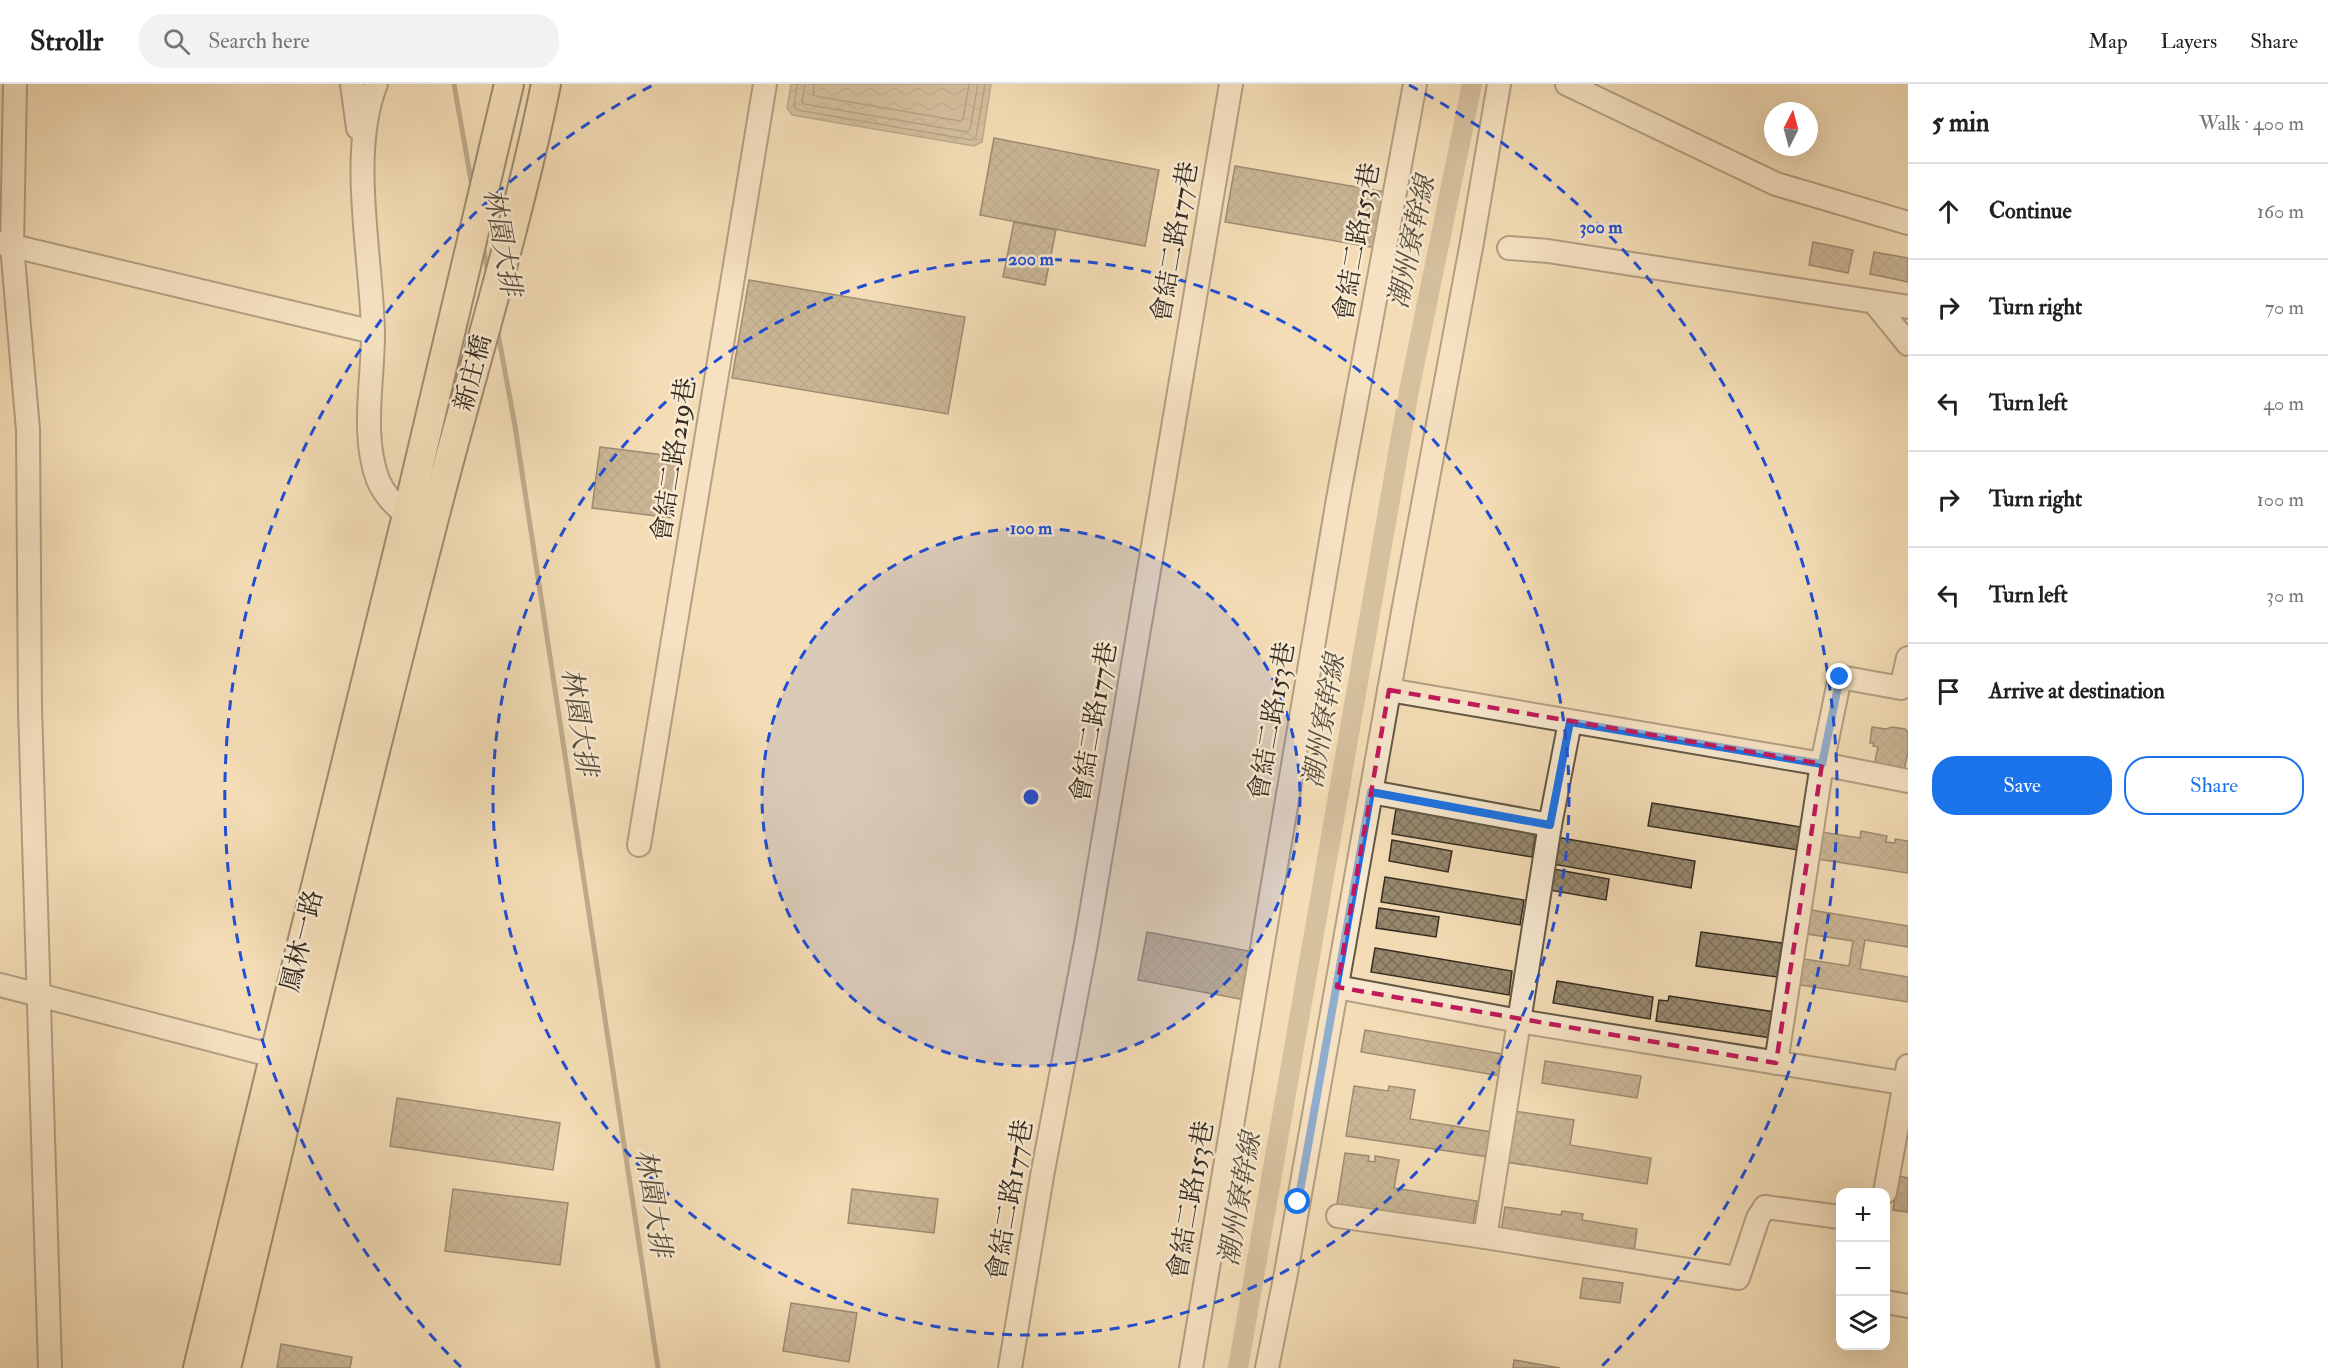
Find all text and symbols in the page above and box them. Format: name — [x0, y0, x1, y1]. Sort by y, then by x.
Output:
search box — [139, 14, 559, 68]
text: Strollr — [30, 24, 103, 59]
icon: search — [160, 25, 193, 58]
text: Search here — [208, 27, 310, 55]
text: Map — [2088, 28, 2128, 55]
text: Layers — [2161, 28, 2217, 55]
text: Share — [2250, 28, 2298, 55]
north arrow — [1764, 102, 1818, 156]
text: 5 min — [1932, 107, 1989, 139]
text: Walk · 400 m — [2199, 111, 2304, 136]
street label: 會結二路177巷 — [1145, 159, 1205, 325]
street label: 會結二路153巷 — [1327, 160, 1387, 324]
water label: 潮州寮幹線 — [1382, 170, 1443, 311]
water label: 林園大排 — [476, 186, 528, 302]
icon: ahead — [1932, 195, 1965, 228]
text: Continue — [1989, 197, 2072, 225]
text: 160 m — [2257, 199, 2304, 224]
text: 300 m — [1579, 216, 1624, 239]
text: 200 m — [1008, 248, 1055, 271]
icon: right — [1932, 291, 1965, 324]
text: Turn right — [1989, 293, 2082, 321]
text: 70 m — [2265, 295, 2304, 320]
street label: 新庄橋 — [447, 331, 499, 415]
street label: 會結二路219巷 — [645, 376, 703, 544]
icon: left — [1932, 387, 1965, 420]
text: Turn left — [1989, 389, 2068, 417]
text: 40 m — [2263, 391, 2304, 416]
icon: right — [1932, 483, 1965, 516]
text: Turn right — [1989, 485, 2082, 513]
text: 100 m — [2257, 487, 2304, 512]
text: 100 m — [1010, 517, 1053, 540]
icon: left — [1932, 579, 1965, 612]
text: Turn left — [1989, 581, 2068, 609]
text: 30 m — [2266, 583, 2304, 608]
street label: 會結二路177巷 — [1064, 639, 1124, 805]
street label: 會結二路153巷 — [1242, 639, 1302, 803]
water label: 潮州寮幹線 — [1296, 649, 1352, 790]
route end — [1826, 663, 1852, 689]
water label: 林園大排 — [554, 666, 604, 782]
icon: arrive — [1932, 675, 1965, 708]
text: Arrive at destination — [1989, 677, 2165, 705]
button: Save — [1932, 756, 2112, 815]
button: Share — [2124, 756, 2304, 815]
centre of rings — [1021, 787, 1041, 807]
street label: 鳳林一路 — [274, 887, 330, 995]
street label: 會結二路177巷 — [980, 1117, 1040, 1283]
street label: 會結二路153巷 — [1161, 1118, 1221, 1282]
water label: 潮州寮幹線 — [1212, 1127, 1268, 1268]
water label: 林園大排 — [628, 1147, 678, 1263]
route start — [1284, 1188, 1310, 1214]
map controls — [1836, 1188, 1890, 1350]
button: + — [1836, 1188, 1890, 1242]
button: − — [1836, 1242, 1890, 1296]
button: layers — [1836, 1296, 1890, 1350]

